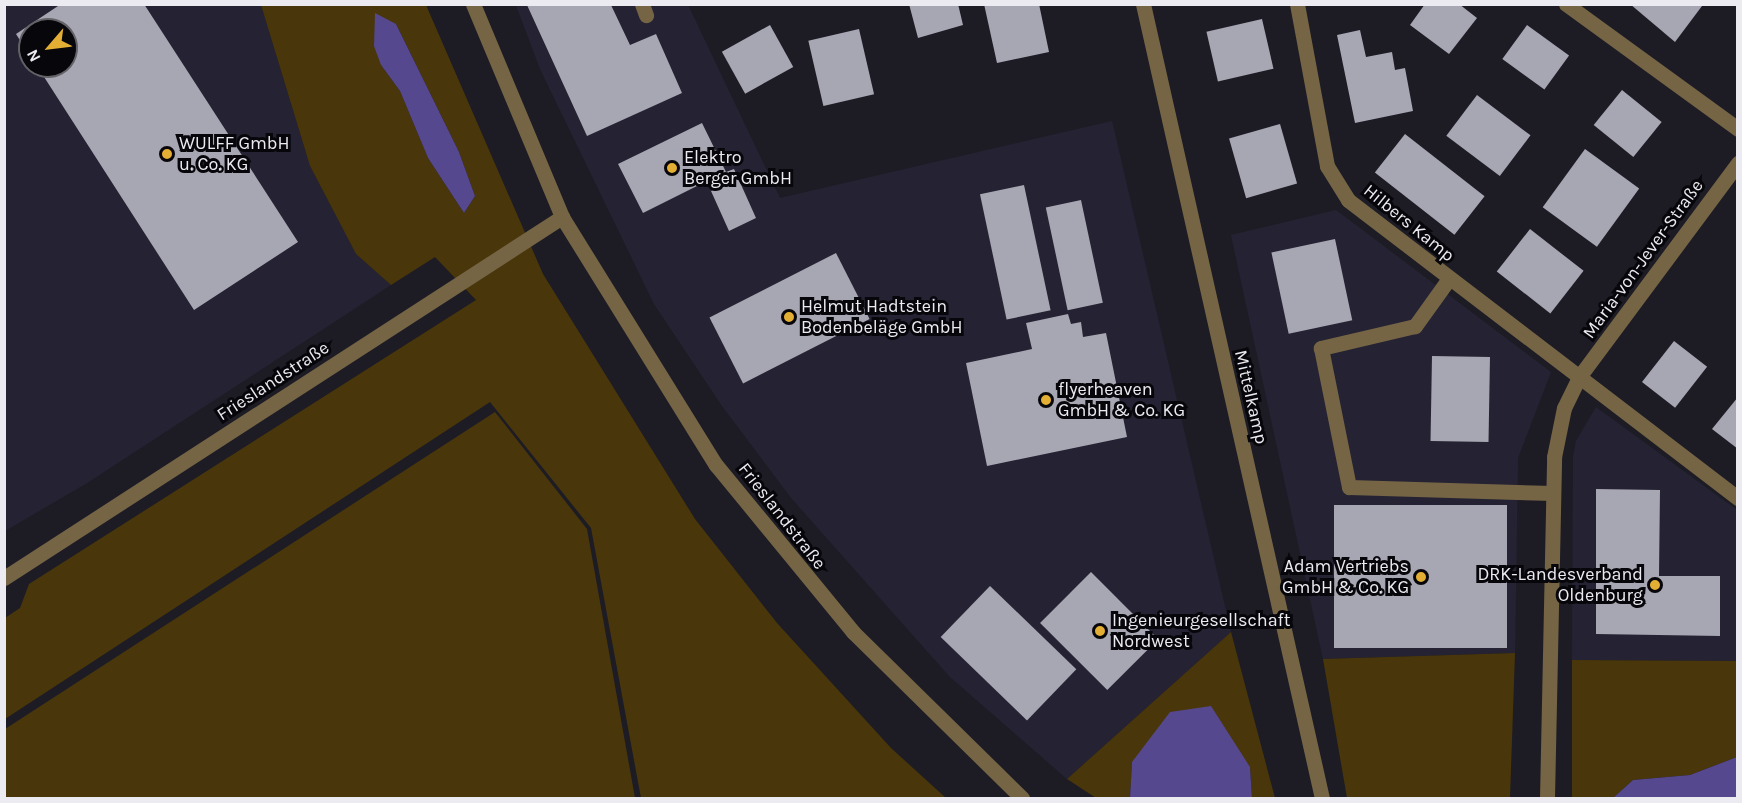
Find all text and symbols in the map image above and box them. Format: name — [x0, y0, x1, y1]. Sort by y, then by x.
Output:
north arrow — [18, 18, 78, 78]
text: N — [22, 46, 45, 65]
place label: WULFF GmbH u. Co. KG — [179, 133, 290, 176]
marker: WULFF GmbH u. Co. KG — [160, 147, 174, 161]
place label: Elektro Berger GmbH — [684, 147, 792, 190]
marker: Elektro Berger GmbH — [665, 161, 679, 175]
street label: Maria-von-Jever-Straße — [1578, 175, 1708, 343]
street label: Hilbers Kamp — [1359, 180, 1459, 266]
place label: Helmut Hadtstein Bodenbeläge GmbH — [801, 296, 962, 338]
marker: Helmut Hadtstein Bodenbeläge GmbH — [782, 310, 796, 324]
street label: Frieslandstraße — [213, 337, 333, 425]
street label: Mittelkamp — [1230, 348, 1272, 446]
place label: flyerheaven GmbH & Co. KG — [1058, 379, 1185, 422]
marker: flyerheaven GmbH & Co. KG — [1039, 393, 1053, 407]
street label: Frieslandstraße — [734, 458, 830, 574]
place label: Adam Vertriebs GmbH & Co. KG — [1282, 556, 1409, 598]
place label: DRK-Landesverband Oldenburg — [1477, 564, 1643, 606]
marker: Adam Vertriebs GmbH & Co. KG — [1414, 570, 1428, 584]
marker: DRK-Landesverband Oldenburg — [1648, 578, 1662, 592]
place label: Ingenieurgesellschaft Nordwest — [1112, 610, 1291, 652]
marker: Ingenieurgesellschaft Nordwest — [1093, 624, 1107, 638]

